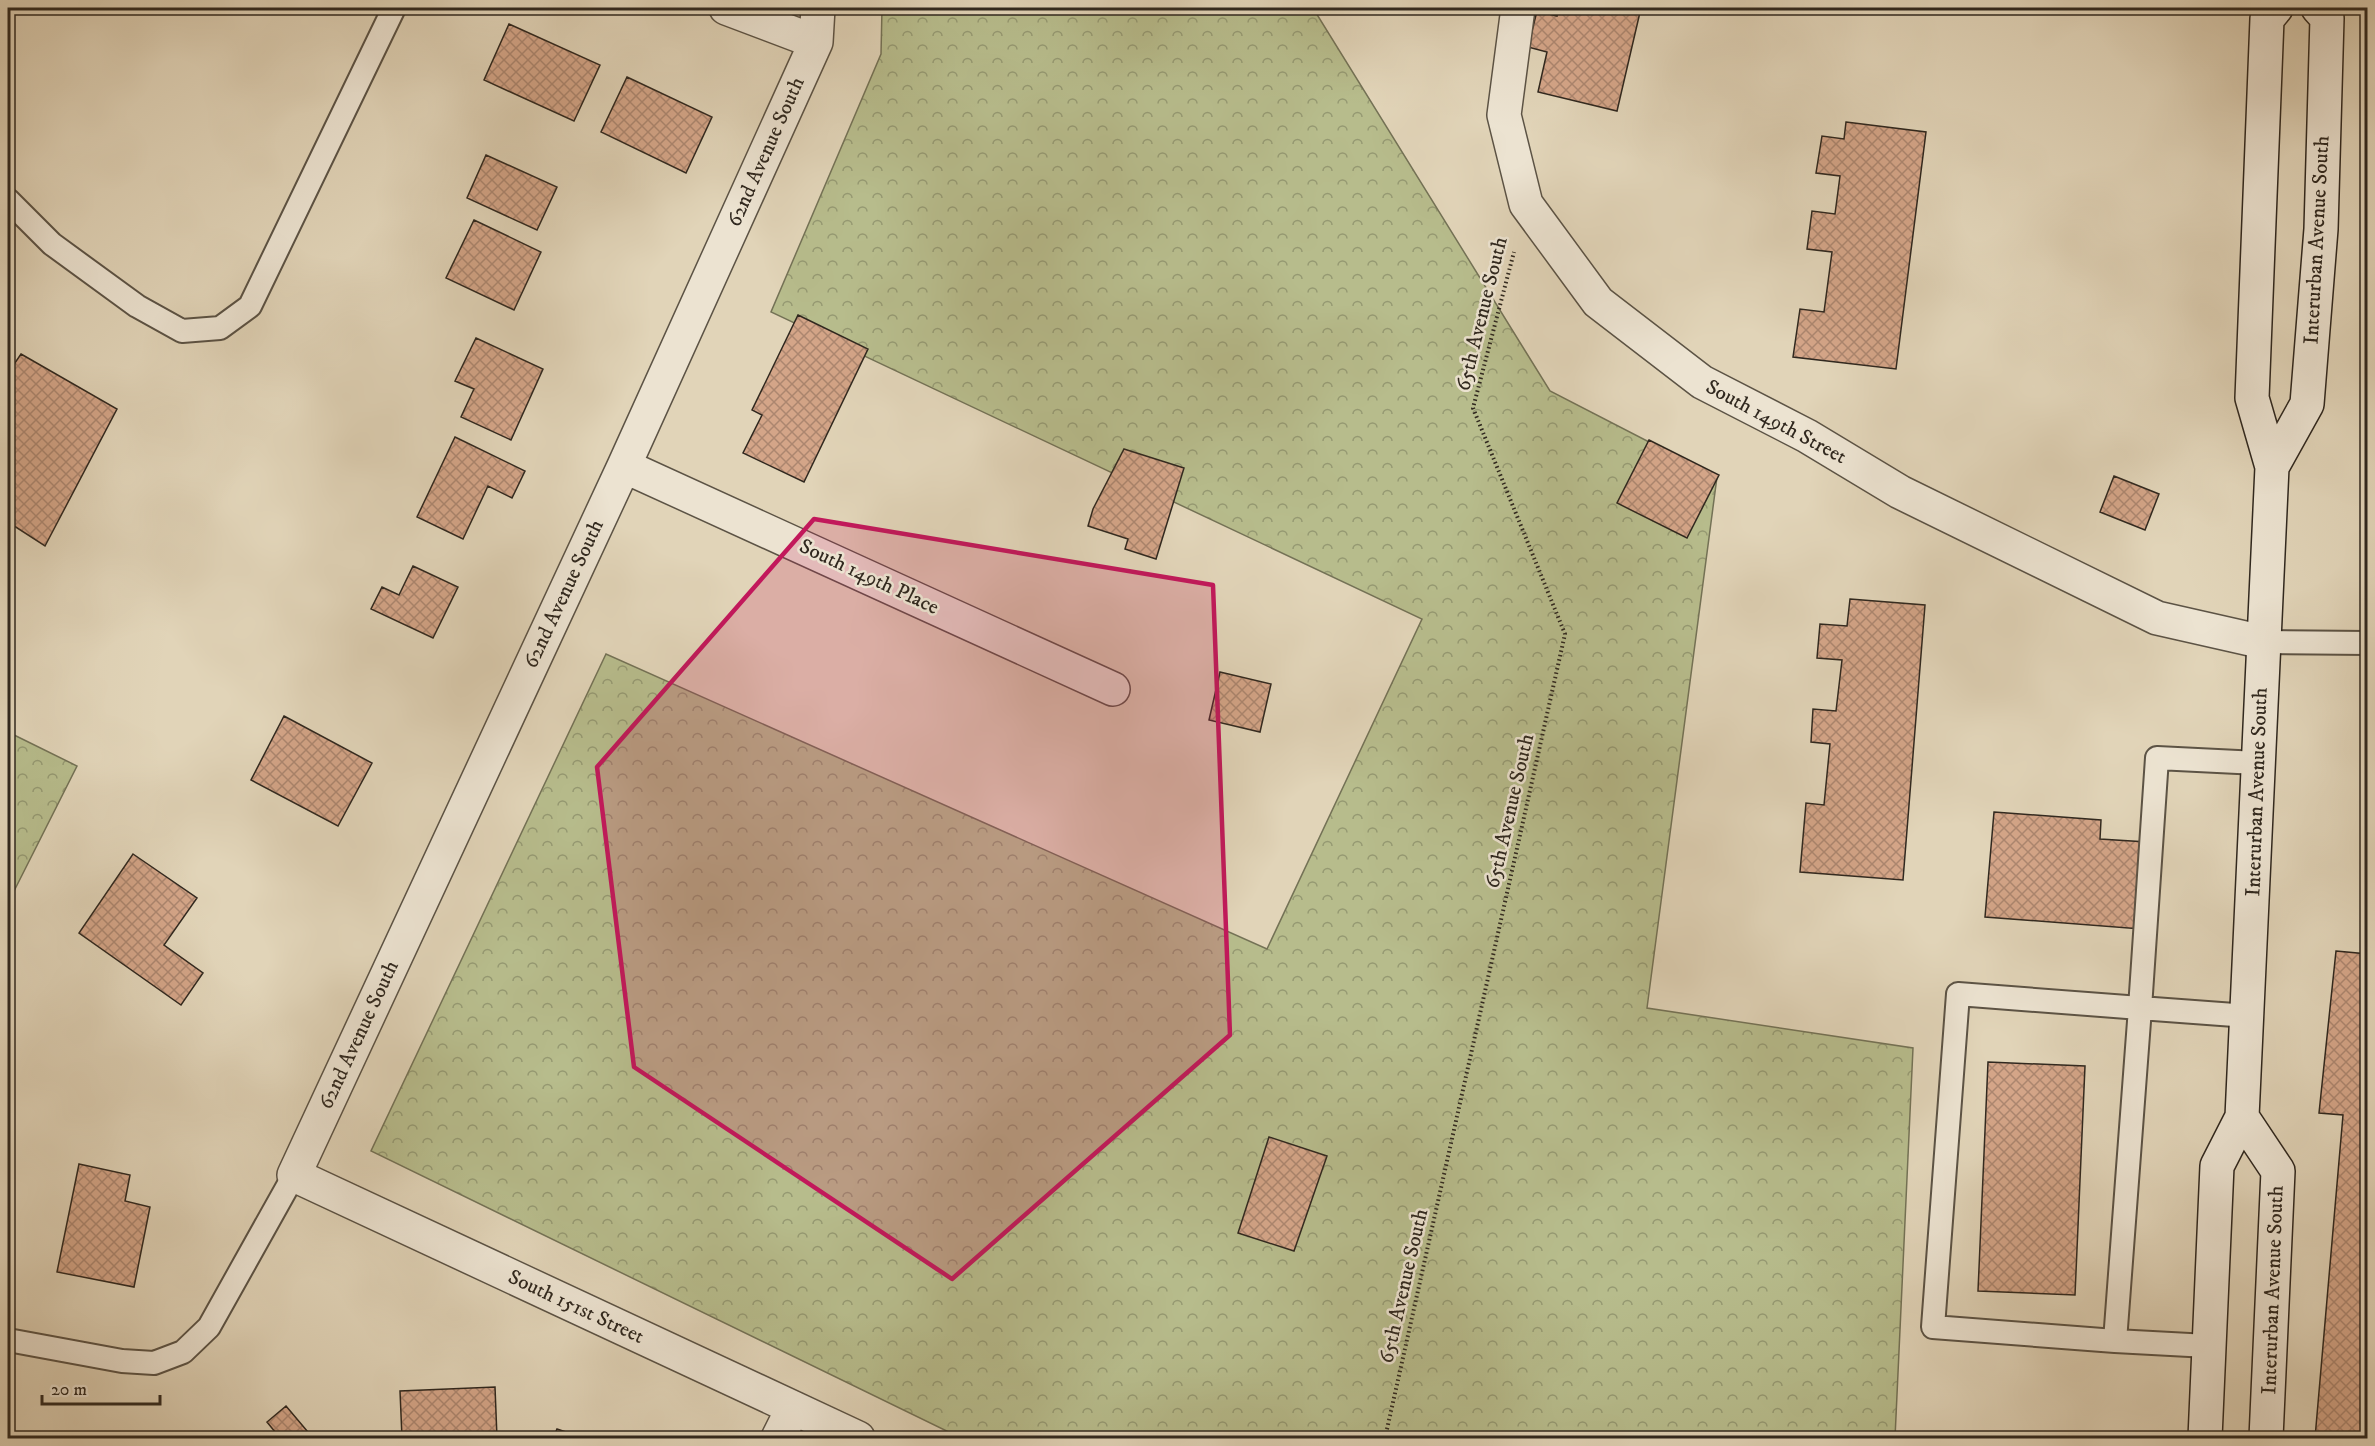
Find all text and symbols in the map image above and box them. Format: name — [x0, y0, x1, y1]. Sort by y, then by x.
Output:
street label: 62nd Avenue South — [721, 73, 811, 231]
street label: Interurban Avenue South — [2299, 135, 2335, 345]
street label: 65th Avenue South — [1450, 234, 1514, 394]
street label: South 149th Street — [1701, 374, 1851, 470]
street label: 62nd Avenue South — [518, 515, 610, 673]
street label: South 149th Place — [795, 533, 943, 621]
street label: Interurban Avenue South — [2240, 687, 2274, 897]
street label: 65th Avenue South — [1480, 731, 1540, 891]
street label: 62nd Avenue South — [313, 956, 405, 1114]
street label: Interurban Avenue South — [2256, 1185, 2290, 1395]
street label: 65th Avenue South — [1374, 1206, 1434, 1366]
street label: South 151st Street — [504, 1264, 648, 1350]
scale bar — [42, 1368, 160, 1406]
text: 20 m — [51, 1379, 87, 1401]

